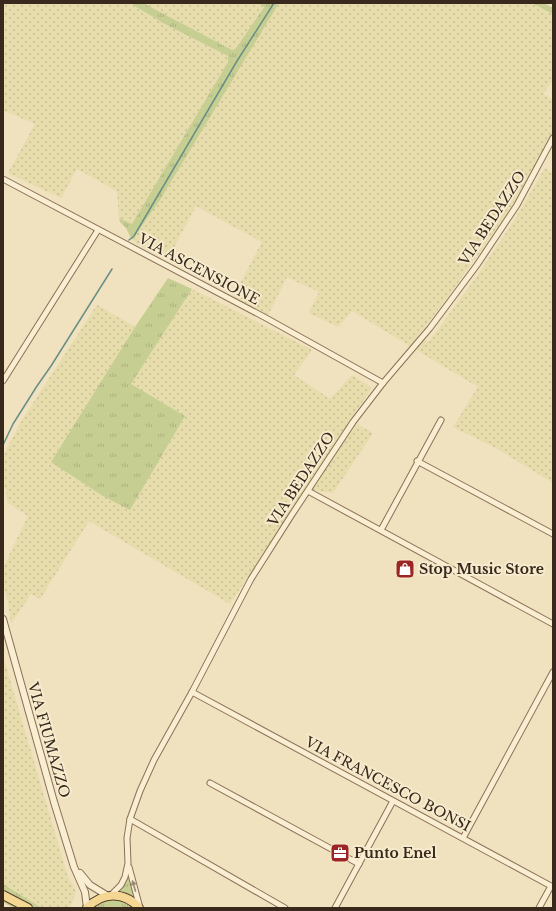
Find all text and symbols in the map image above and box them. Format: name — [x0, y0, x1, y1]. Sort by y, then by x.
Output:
street label: VIA BEDAZZO — [454, 167, 529, 270]
street label: VIA ASCENSIONE — [134, 229, 263, 309]
street label: VIA BEDAZZO — [263, 428, 338, 531]
shop icon: Stop Music Store — [394, 558, 416, 580]
place label: Stop Music Store — [419, 560, 544, 578]
street label: VIA FIUMAZZO — [24, 679, 74, 800]
street label: VIA FRANCESCO BONSI — [301, 732, 474, 835]
office icon: Punto Enel — [329, 842, 351, 864]
place label: Punto Enel — [354, 844, 437, 862]
one-way arrow — [131, 879, 137, 891]

